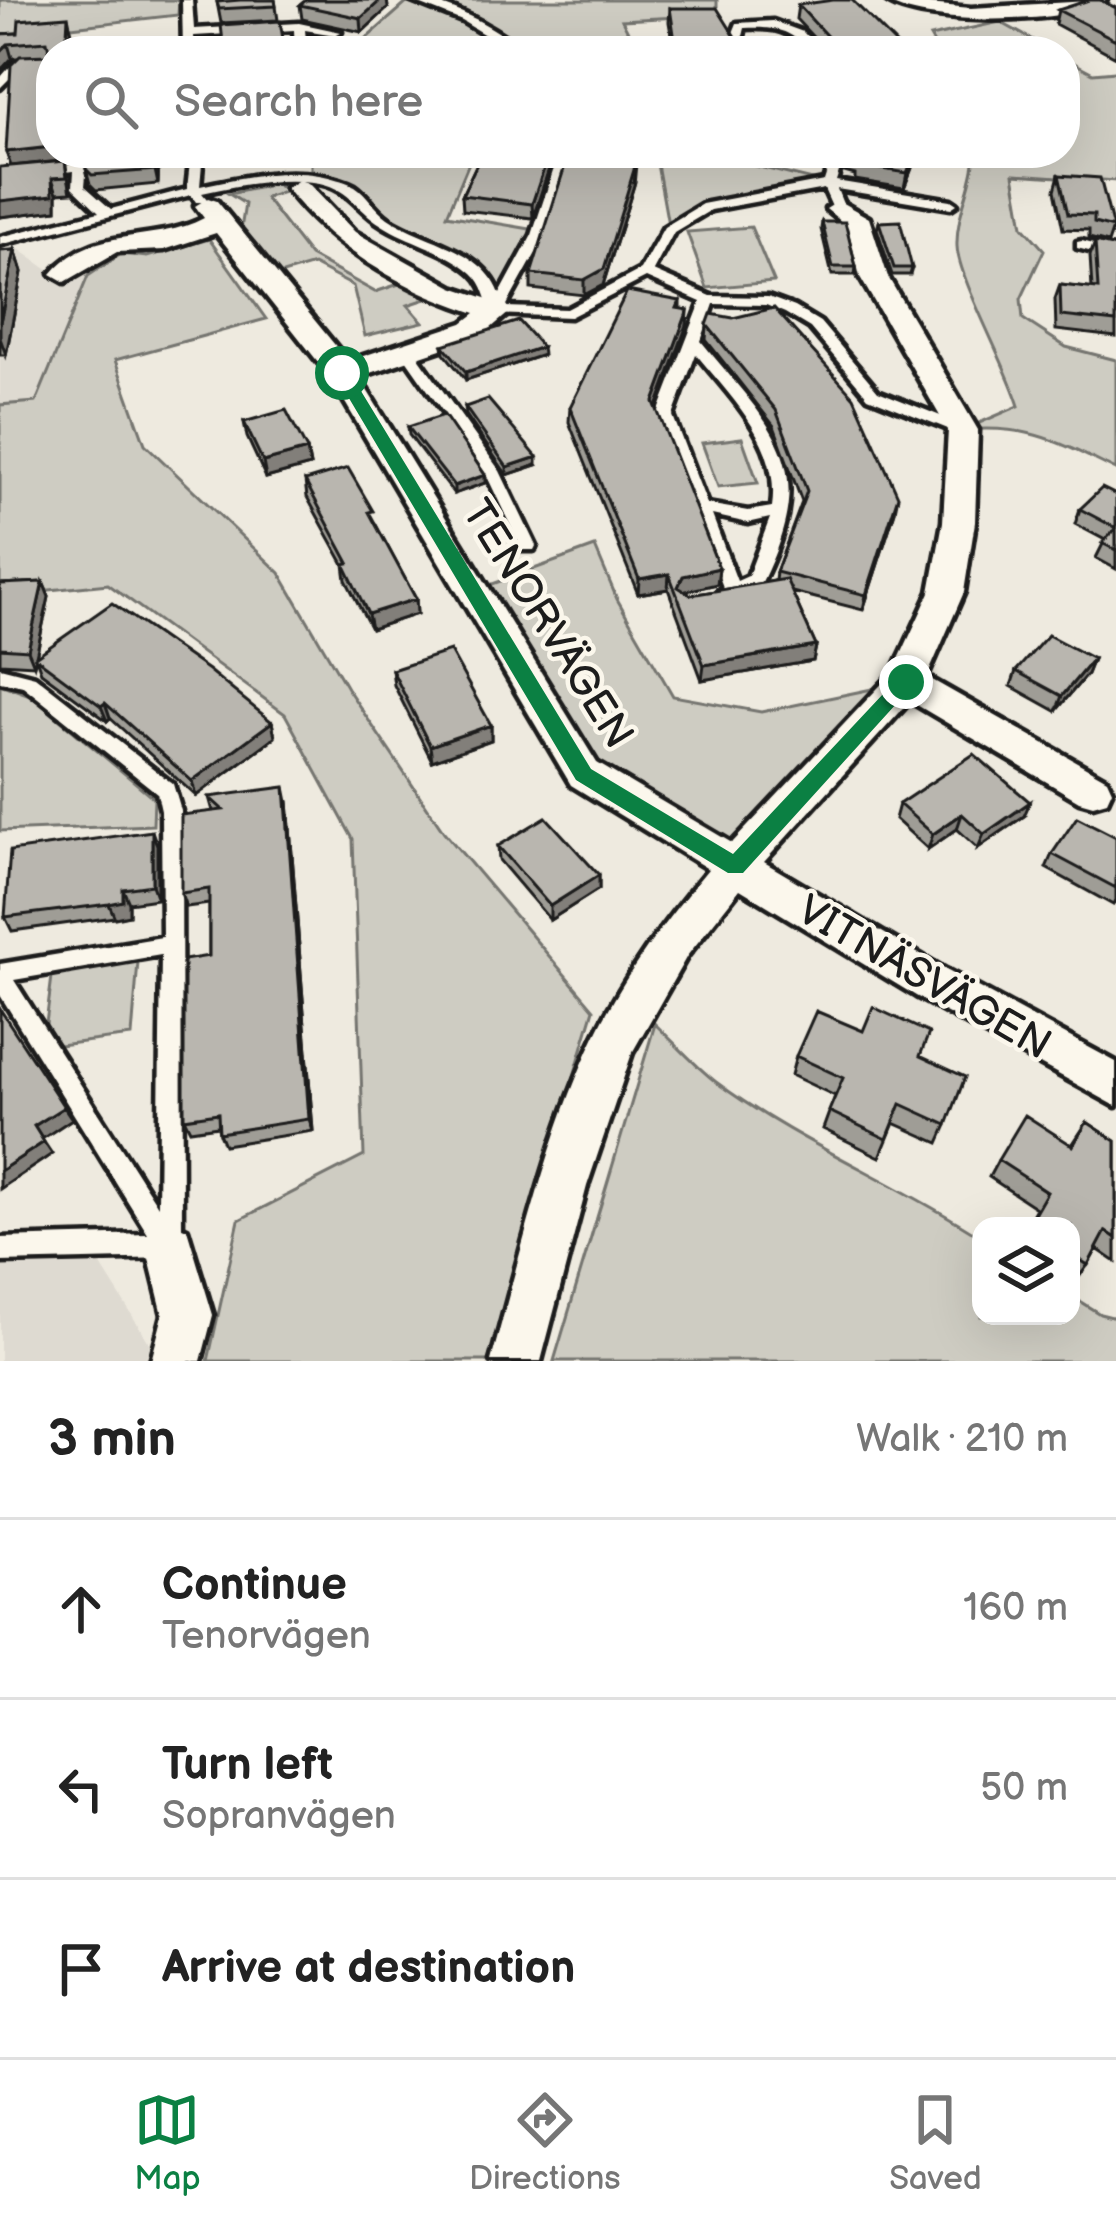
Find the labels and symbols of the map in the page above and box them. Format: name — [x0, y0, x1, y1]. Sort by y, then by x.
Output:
route start — [315, 346, 369, 400]
street label: TENORVÄGEN — [450, 491, 644, 758]
route end — [879, 655, 933, 709]
street label: VITNÄSVÄGEN — [788, 885, 1060, 1071]

